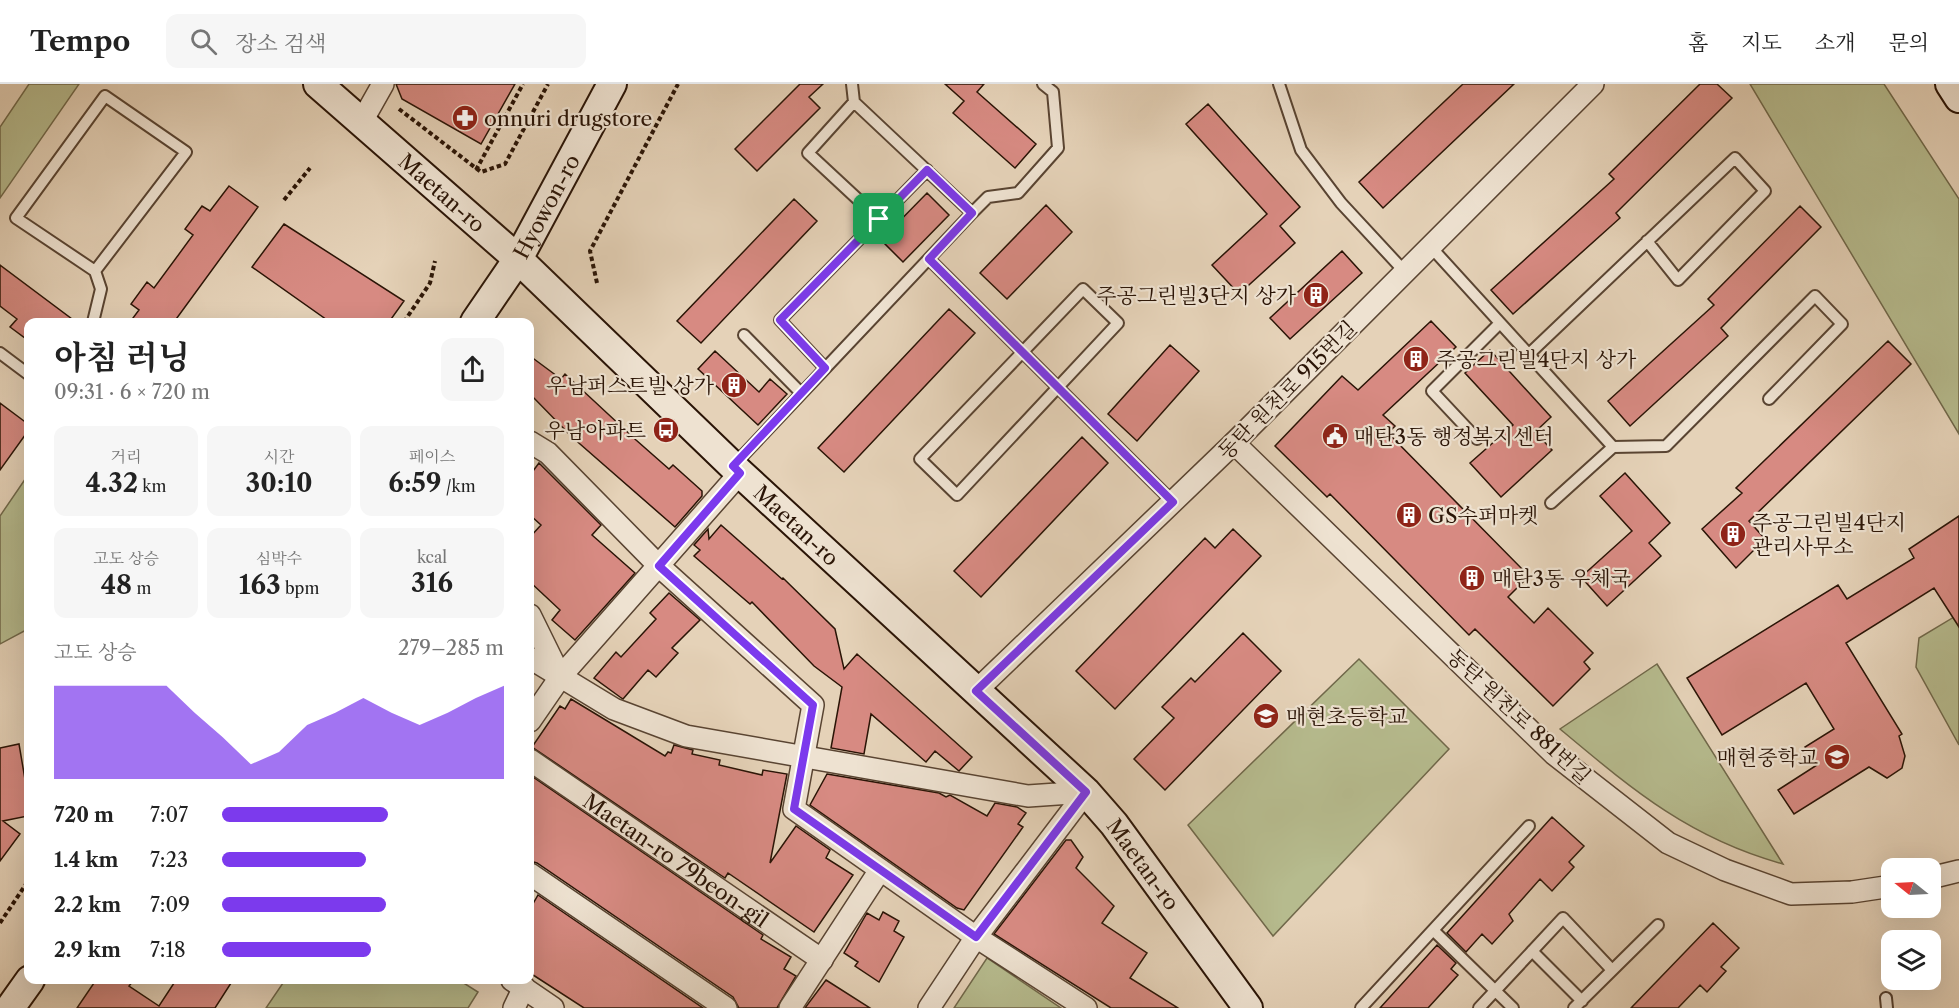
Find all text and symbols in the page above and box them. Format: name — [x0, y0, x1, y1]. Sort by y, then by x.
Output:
search box — [166, 14, 586, 68]
text: Tempo — [30, 24, 130, 58]
icon: search — [187, 25, 220, 58]
text: 장소 검색 — [235, 30, 326, 57]
text: 홈 — [1688, 30, 1708, 55]
text: 지도 — [1741, 30, 1782, 55]
text: 소개 — [1815, 30, 1855, 55]
text: 문의 — [1888, 30, 1929, 55]
pharmacy icon: onnuri drugstore — [450, 103, 480, 133]
place label: onnuri drugstore — [484, 106, 652, 131]
street label: Maetan-ro — [394, 148, 491, 237]
street label: Hyowon-ro — [508, 150, 584, 263]
pin — [853, 193, 904, 244]
icon: arrive — [862, 202, 895, 235]
building icon: 주공그린빌3단지 상가 — [1301, 280, 1331, 310]
place label: 주공그린빌3단지 상가 — [1096, 283, 1297, 308]
street label: 동탄 원천로 915번길 — [1212, 315, 1362, 465]
text: 아침 러닝 — [54, 337, 190, 378]
button: share — [441, 338, 504, 401]
building icon: 주공그린빌4단지 상가 — [1401, 344, 1431, 374]
place label: 주공그린빌4단지 상가 — [1436, 347, 1637, 372]
building icon: 우남퍼스트빌 상가 — [719, 370, 749, 400]
place label: 우남퍼스트빌 상가 — [546, 373, 715, 398]
text: 09:31 · 6 × 720 m — [54, 380, 210, 404]
bus stop icon: 우남아파트 — [651, 415, 681, 445]
place label: 우남아파트 — [545, 418, 646, 443]
public building icon: 매탄3동 행정복지센터 — [1320, 421, 1350, 451]
place label: 매탄3동 행정복지센터 — [1354, 424, 1554, 449]
text: 거리 — [111, 446, 141, 466]
text: 시간 — [264, 446, 294, 466]
text: 페이스 — [409, 446, 455, 466]
text: 4.32 — [85, 467, 138, 499]
text: 30:10 — [245, 467, 313, 499]
text: 6:59 — [388, 467, 441, 499]
text: km — [138, 476, 167, 496]
text: /km — [441, 476, 476, 496]
street label: Maetan-ro — [749, 480, 844, 570]
building icon: GS수퍼마켓 — [1394, 500, 1424, 530]
place label: GS수퍼마켓 — [1428, 503, 1539, 528]
place label: 주공그린빌4단지 관리사무소 — [1752, 510, 1906, 559]
building icon: 주공그린빌4단지 관리사무소 — [1718, 519, 1748, 549]
text: kcal — [417, 547, 447, 567]
text: 고도 상승 — [93, 548, 159, 568]
text: 심박수 — [256, 548, 302, 568]
building icon: 매탄3동 우체국 — [1457, 563, 1487, 593]
place label: 매탄3동 우체국 — [1492, 566, 1631, 591]
text: 316 — [411, 567, 453, 599]
text: 48 — [101, 569, 132, 601]
text: 163 — [239, 569, 281, 601]
text: m — [132, 578, 151, 598]
text: bpm — [281, 578, 319, 598]
text: 279–285 m — [398, 636, 504, 660]
text: 고도 상승 — [54, 640, 137, 664]
street label: 동탄 원천로 881번길 — [1442, 643, 1596, 789]
school or university icon: 매현초등학교 — [1251, 701, 1281, 731]
place label: 매현초등학교 — [1286, 704, 1408, 729]
school or university icon: 매현중학교 — [1822, 742, 1852, 772]
place label: 매현중학교 — [1717, 745, 1818, 770]
street label: Maetan-ro 79beon-gil — [579, 788, 773, 932]
text: 720 m — [54, 803, 114, 827]
text: 7:07 — [150, 803, 188, 827]
street label: Maetan-ro — [1102, 814, 1185, 915]
text: 1.4 km — [54, 848, 119, 872]
text: 7:23 — [150, 848, 188, 872]
north arrow — [1881, 858, 1941, 918]
map controls — [1881, 858, 1941, 990]
text: 2.2 km — [54, 893, 121, 917]
text: 7:09 — [150, 893, 190, 917]
button: layers — [1881, 930, 1941, 990]
text: 2.9 km — [54, 938, 121, 962]
text: 7:18 — [150, 938, 186, 962]

